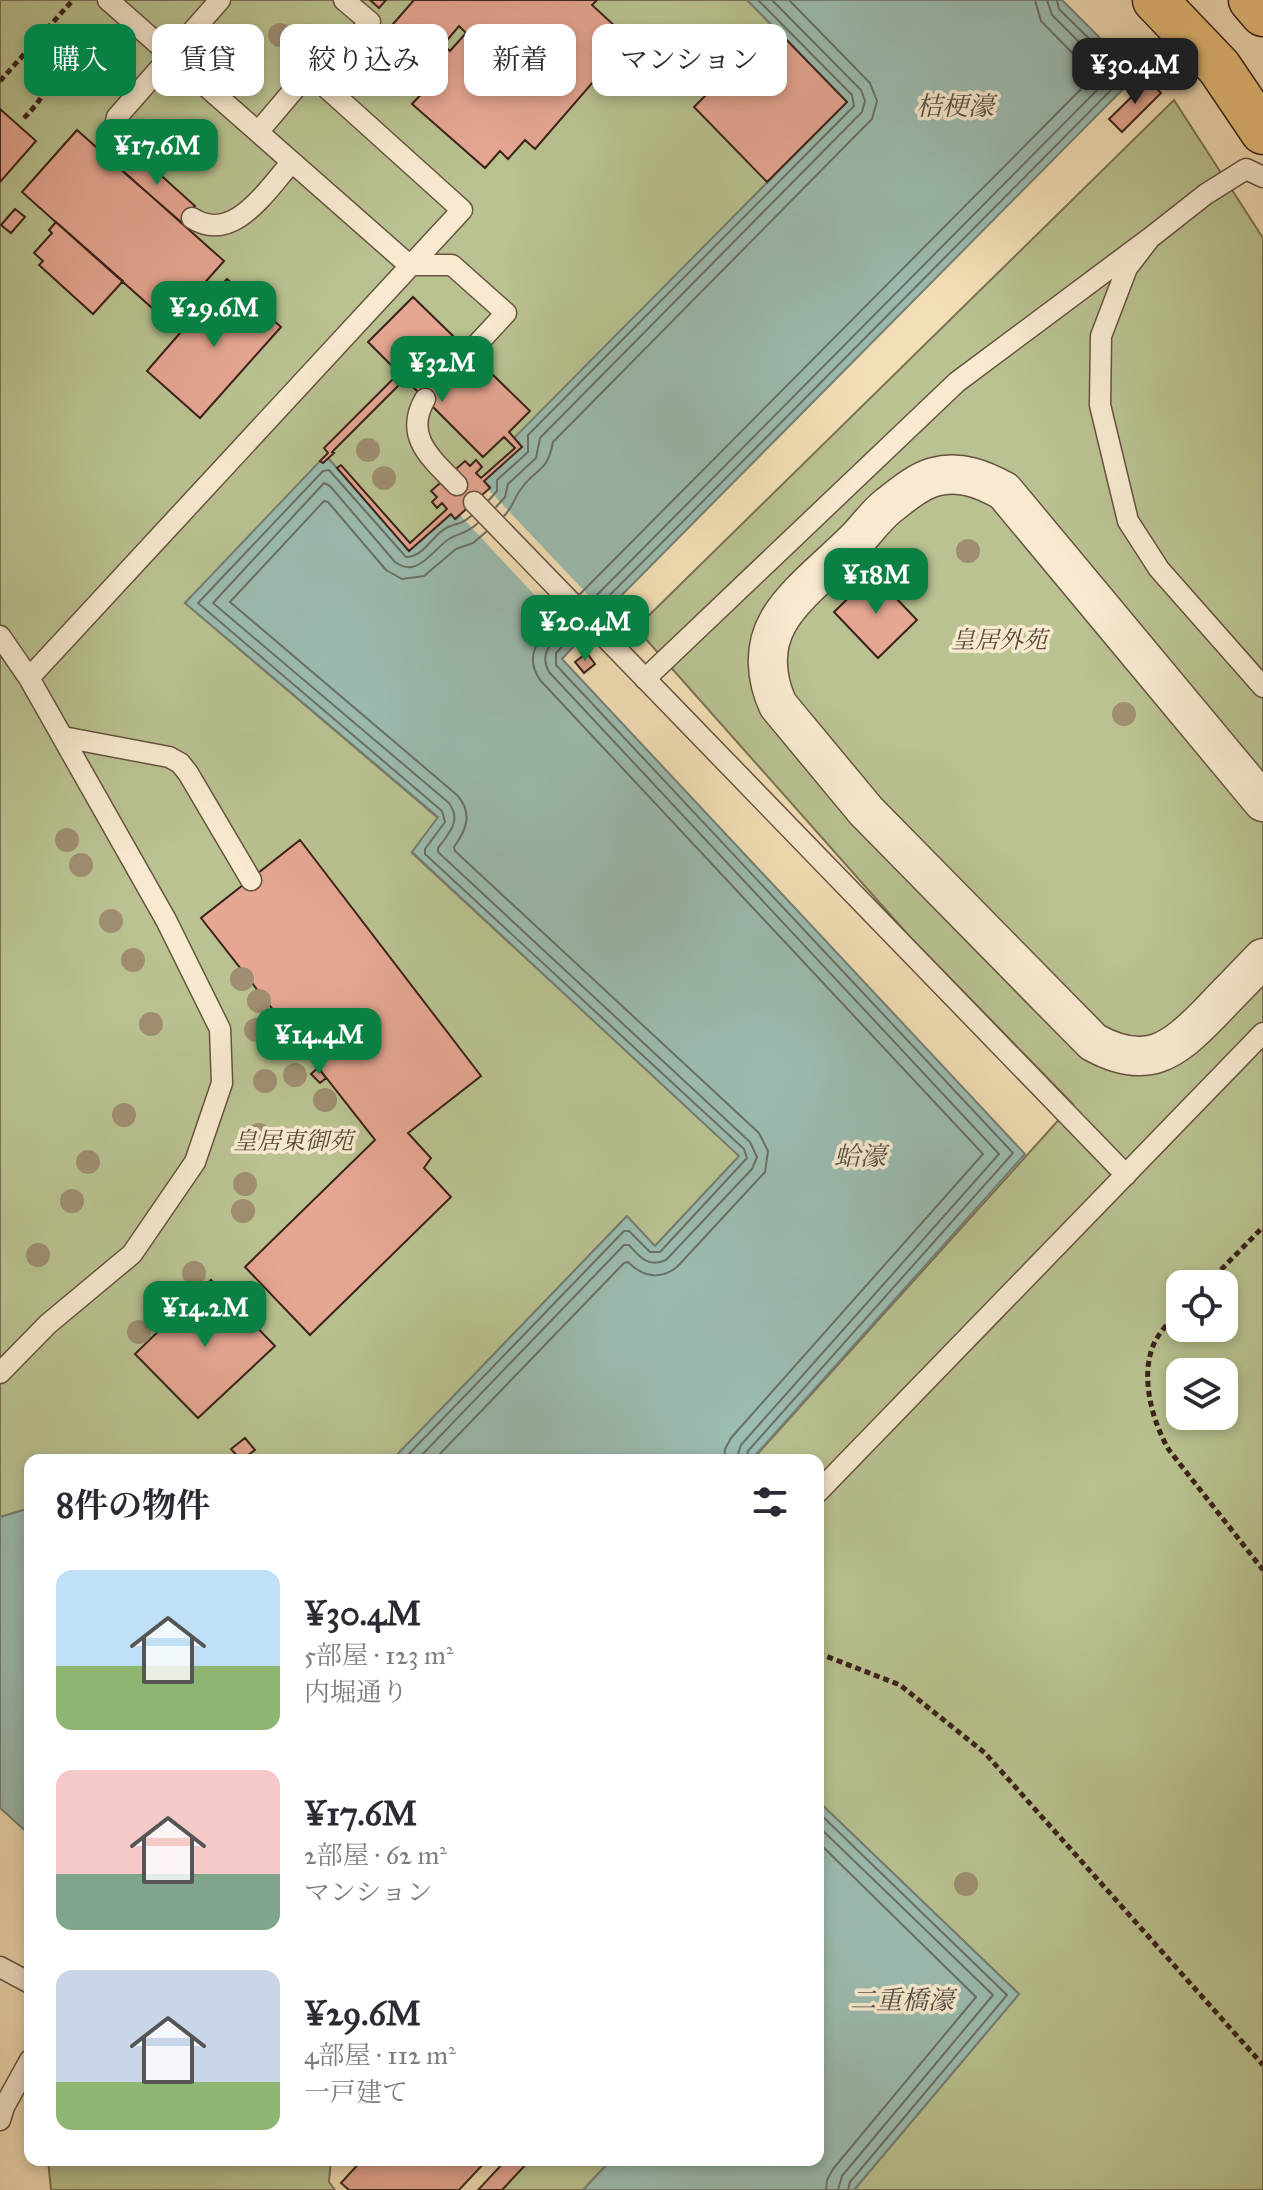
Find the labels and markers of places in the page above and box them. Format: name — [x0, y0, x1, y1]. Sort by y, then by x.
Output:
pin: ¥30.4M — [1070, 38, 1200, 106]
pin: ¥17.6M — [92, 119, 222, 187]
pin: ¥29.6M — [149, 281, 279, 349]
pin: ¥32M — [395, 336, 489, 404]
pin: ¥18M — [829, 548, 923, 616]
pin: ¥20.4M — [520, 595, 650, 663]
pin: ¥14.4M — [254, 1008, 384, 1076]
pin: ¥14.2M — [140, 1281, 270, 1349]

